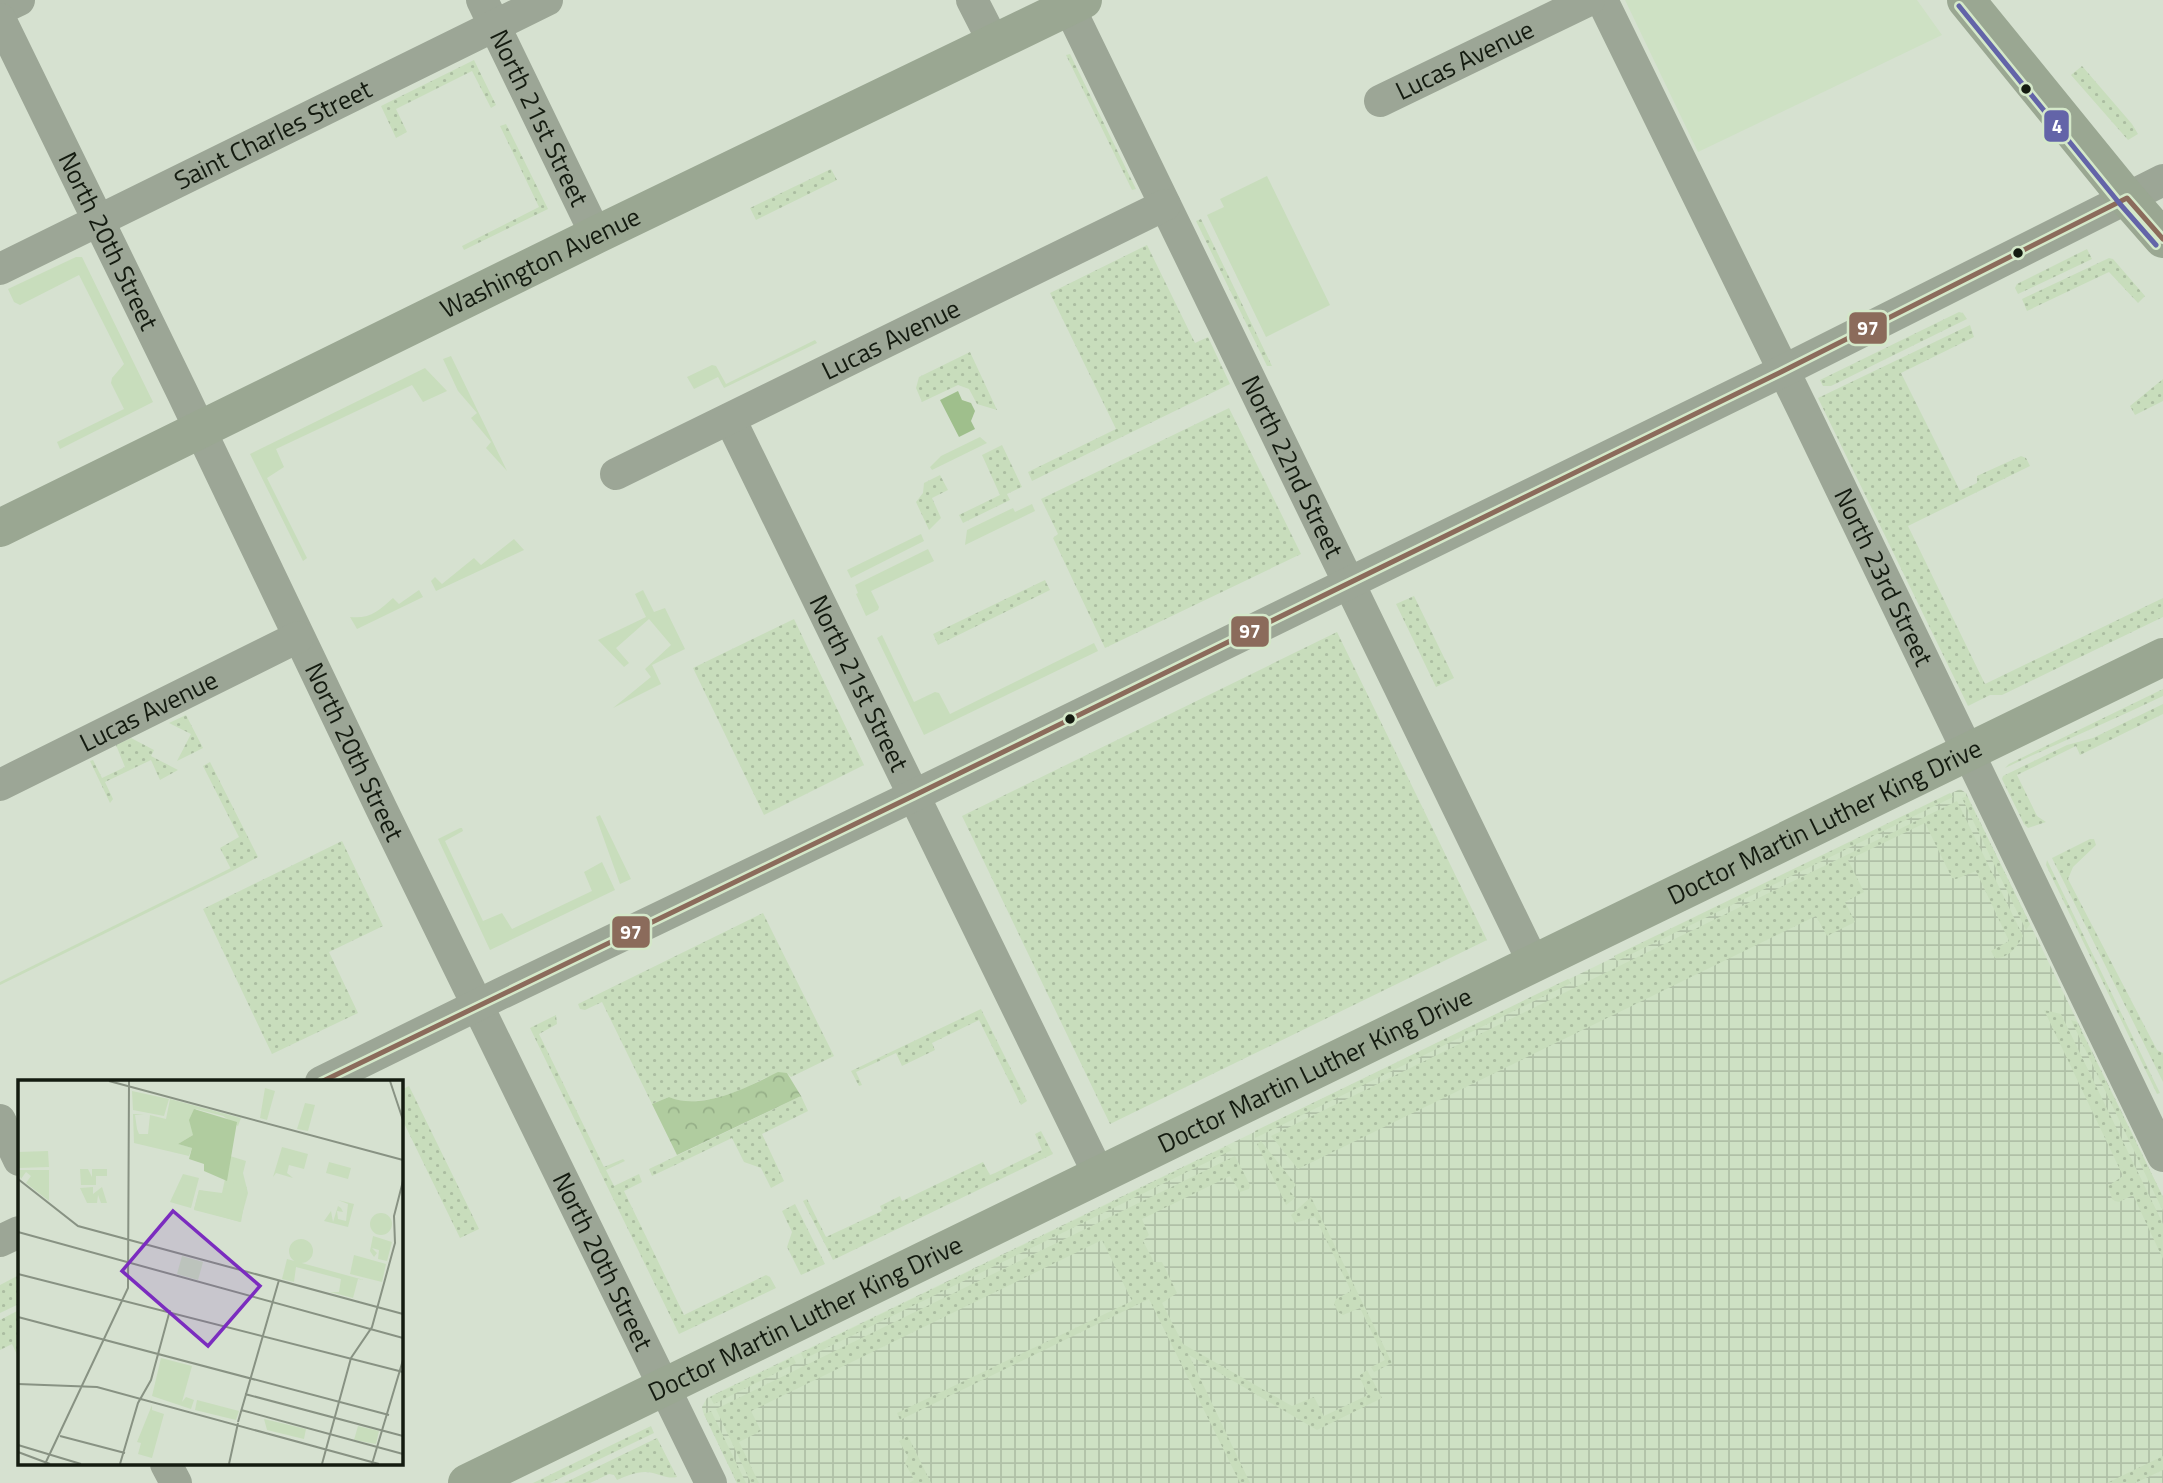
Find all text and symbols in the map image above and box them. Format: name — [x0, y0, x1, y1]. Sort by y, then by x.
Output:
street label: Lucas Avenue — [1389, 10, 1540, 110]
street label: North 21st Street — [480, 23, 599, 213]
street label: Saint Charles Street — [167, 69, 378, 200]
unlabelled marker — [2019, 82, 2033, 96]
line badge: 4 — [2043, 109, 2070, 143]
text: 4 — [2052, 111, 2062, 140]
street label: North 20th Street — [49, 145, 169, 337]
street label: Washington Avenue — [433, 196, 647, 328]
unlabelled marker — [2011, 246, 2025, 260]
street label: Lucas Avenue — [815, 288, 966, 389]
line badge: 97 — [1848, 311, 1888, 345]
text: 97 — [1857, 313, 1879, 342]
street label: North 22nd Street — [1232, 369, 1354, 564]
street label: North 23rd Street — [1824, 481, 1944, 672]
street label: North 21st Street — [800, 588, 919, 778]
line badge: 97 — [1230, 615, 1270, 648]
text: 97 — [1239, 616, 1261, 645]
street label: North 20th Street — [295, 656, 414, 848]
street label: Lucas Avenue — [73, 660, 224, 761]
unlabelled marker — [1063, 712, 1077, 726]
street label: Doctor Martin Luther King Drive — [1660, 728, 1988, 915]
line badge: 97 — [611, 915, 651, 949]
text: 97 — [620, 917, 642, 946]
street label: Doctor Martin Luther King Drive — [1151, 976, 1478, 1163]
inset map — [18, 1080, 402, 1466]
street label: North 20th Street — [543, 1166, 663, 1357]
street label: Doctor Martin Luther King Drive — [641, 1225, 969, 1411]

